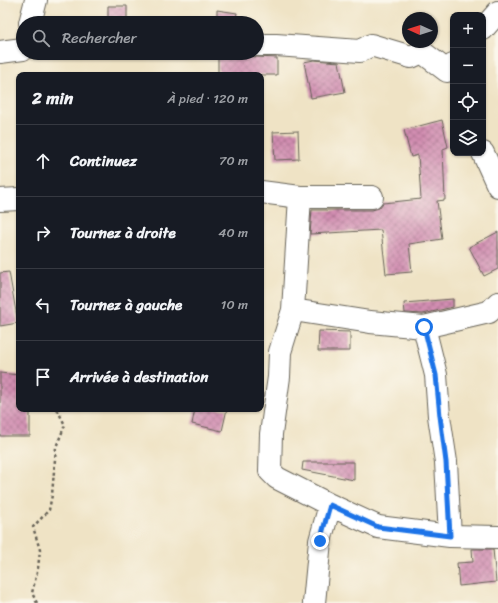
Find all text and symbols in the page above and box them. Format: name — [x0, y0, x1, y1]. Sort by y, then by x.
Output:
north arrow — [402, 12, 438, 48]
map controls — [450, 12, 486, 156]
button: + — [450, 12, 486, 48]
search box — [16, 16, 264, 60]
text: Rechercher — [62, 25, 137, 51]
icon: search — [30, 27, 52, 49]
button: − — [450, 48, 486, 84]
text: 2 min — [32, 83, 73, 113]
button: locate — [450, 84, 486, 120]
text: À pied · 120 m — [167, 87, 248, 110]
button: layers — [450, 120, 486, 156]
text: Continuez — [70, 148, 137, 174]
text: 70 m — [219, 149, 248, 172]
icon: ahead — [32, 150, 54, 172]
text: Tournez à droite — [70, 220, 176, 246]
text: 40 m — [218, 221, 248, 244]
icon: right — [32, 222, 54, 244]
text: Tournez à gauche — [70, 292, 182, 318]
text: 10 m — [221, 293, 248, 316]
icon: left — [32, 294, 54, 316]
route start — [415, 318, 433, 336]
text: Arrivée à destination — [70, 364, 208, 390]
icon: arrive — [32, 366, 54, 388]
route end — [311, 532, 329, 550]

